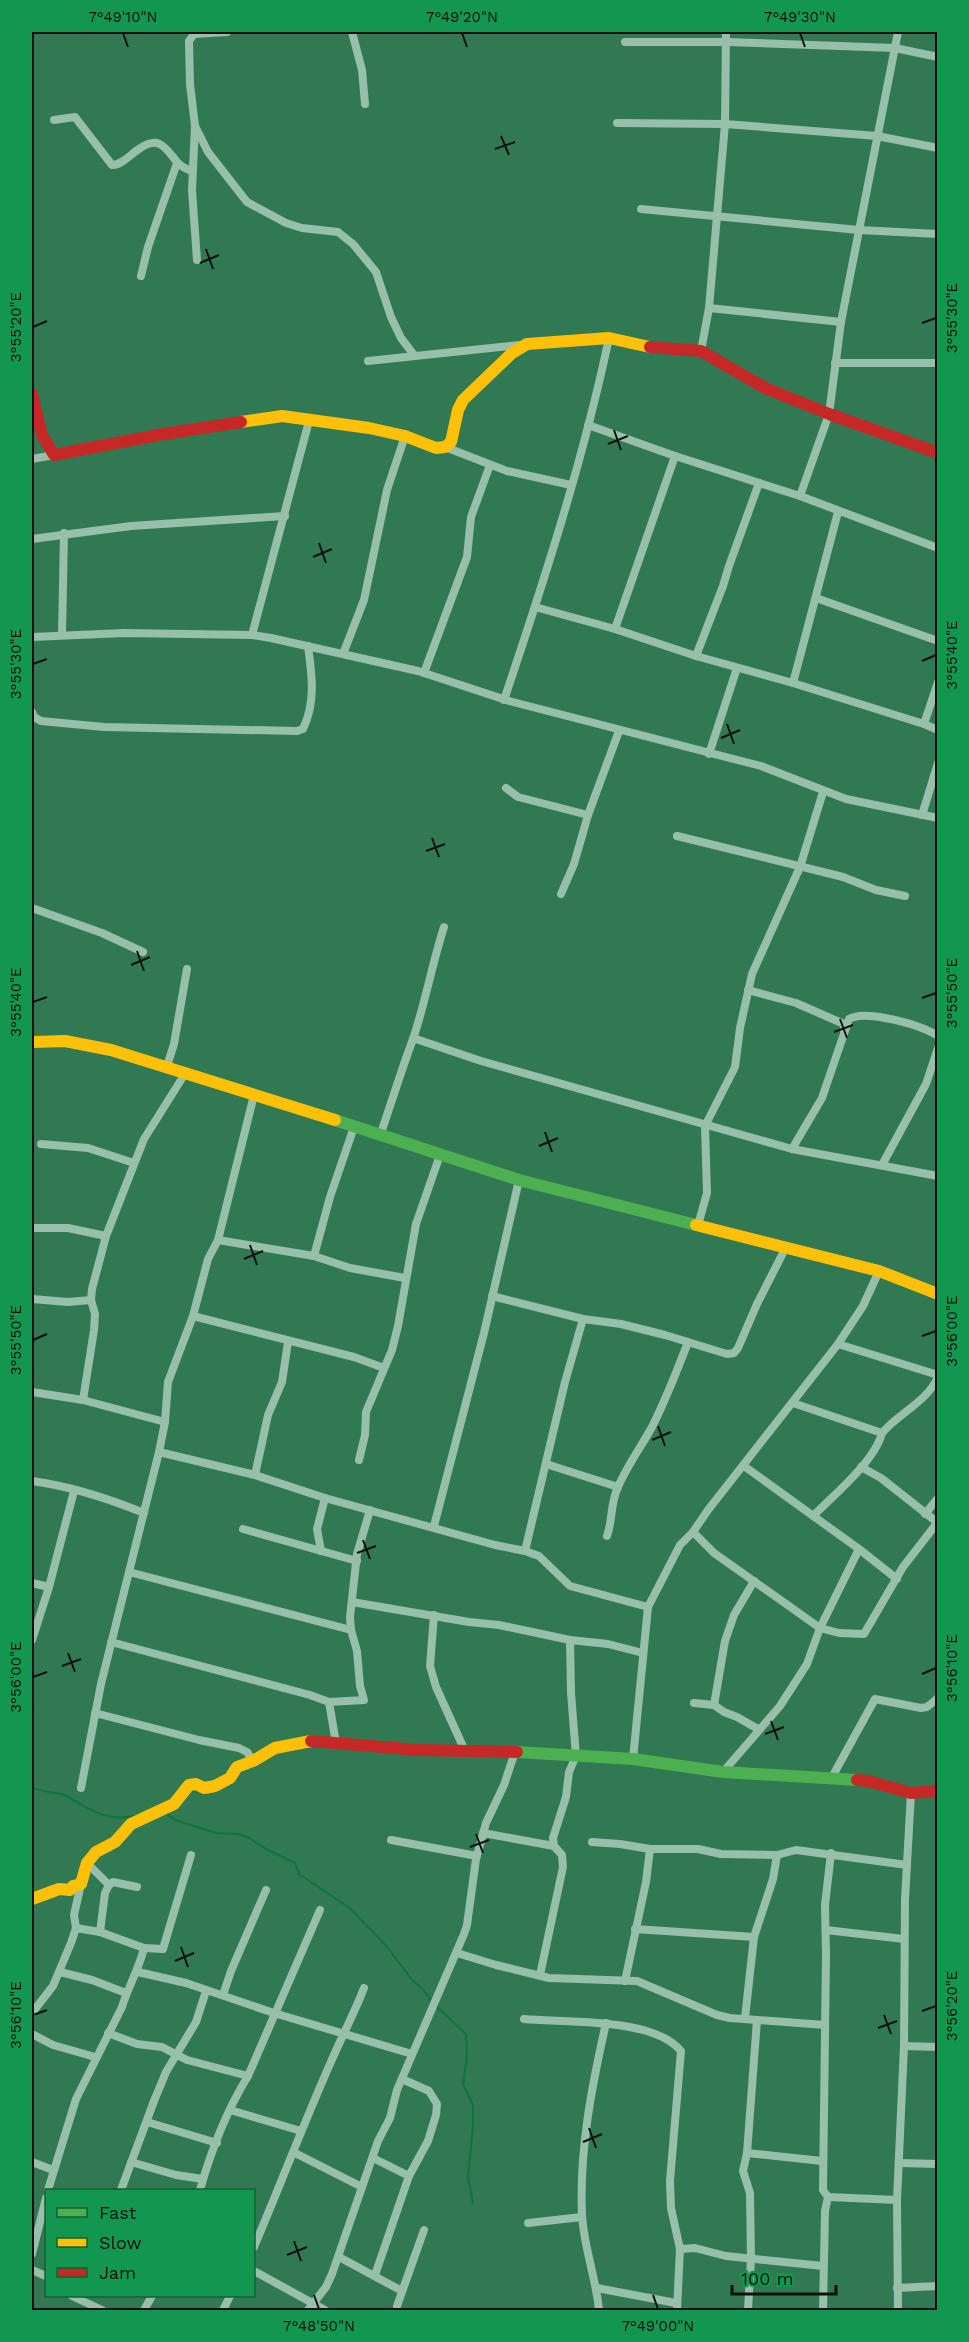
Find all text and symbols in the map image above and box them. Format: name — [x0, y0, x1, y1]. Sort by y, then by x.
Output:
text: 7°49'10"N — [88, 8, 158, 26]
text: 7°49'20"N — [426, 8, 498, 26]
text: 7°49'30"N — [764, 8, 836, 26]
text: 3°55'30"E — [943, 283, 961, 353]
text: 3°55'20"E — [7, 292, 25, 362]
text: 3°55'40"E — [943, 620, 961, 690]
text: 3°55'30"E — [7, 629, 25, 699]
text: 3°55'50"E — [943, 958, 961, 1028]
text: 3°55'40"E — [7, 967, 25, 1037]
text: 3°56'00"E — [943, 1295, 961, 1367]
text: 3°55'50"E — [7, 1305, 25, 1375]
text: 3°56'10"E — [943, 1634, 961, 1702]
text: 3°56'00"E — [7, 1641, 25, 1713]
text: 3°56'20"E — [943, 1971, 961, 2041]
text: 3°56'10"E — [7, 1981, 25, 2049]
legend — [45, 2189, 255, 2297]
text: Fast — [99, 2202, 137, 2223]
text: Slow — [99, 2232, 142, 2253]
scale bar — [732, 2258, 836, 2296]
text: Jam — [99, 2262, 136, 2283]
text: 100 m — [741, 2268, 794, 2289]
text: 7°48'50"N — [283, 2317, 355, 2335]
text: 7°49'00"N — [622, 2317, 694, 2335]

